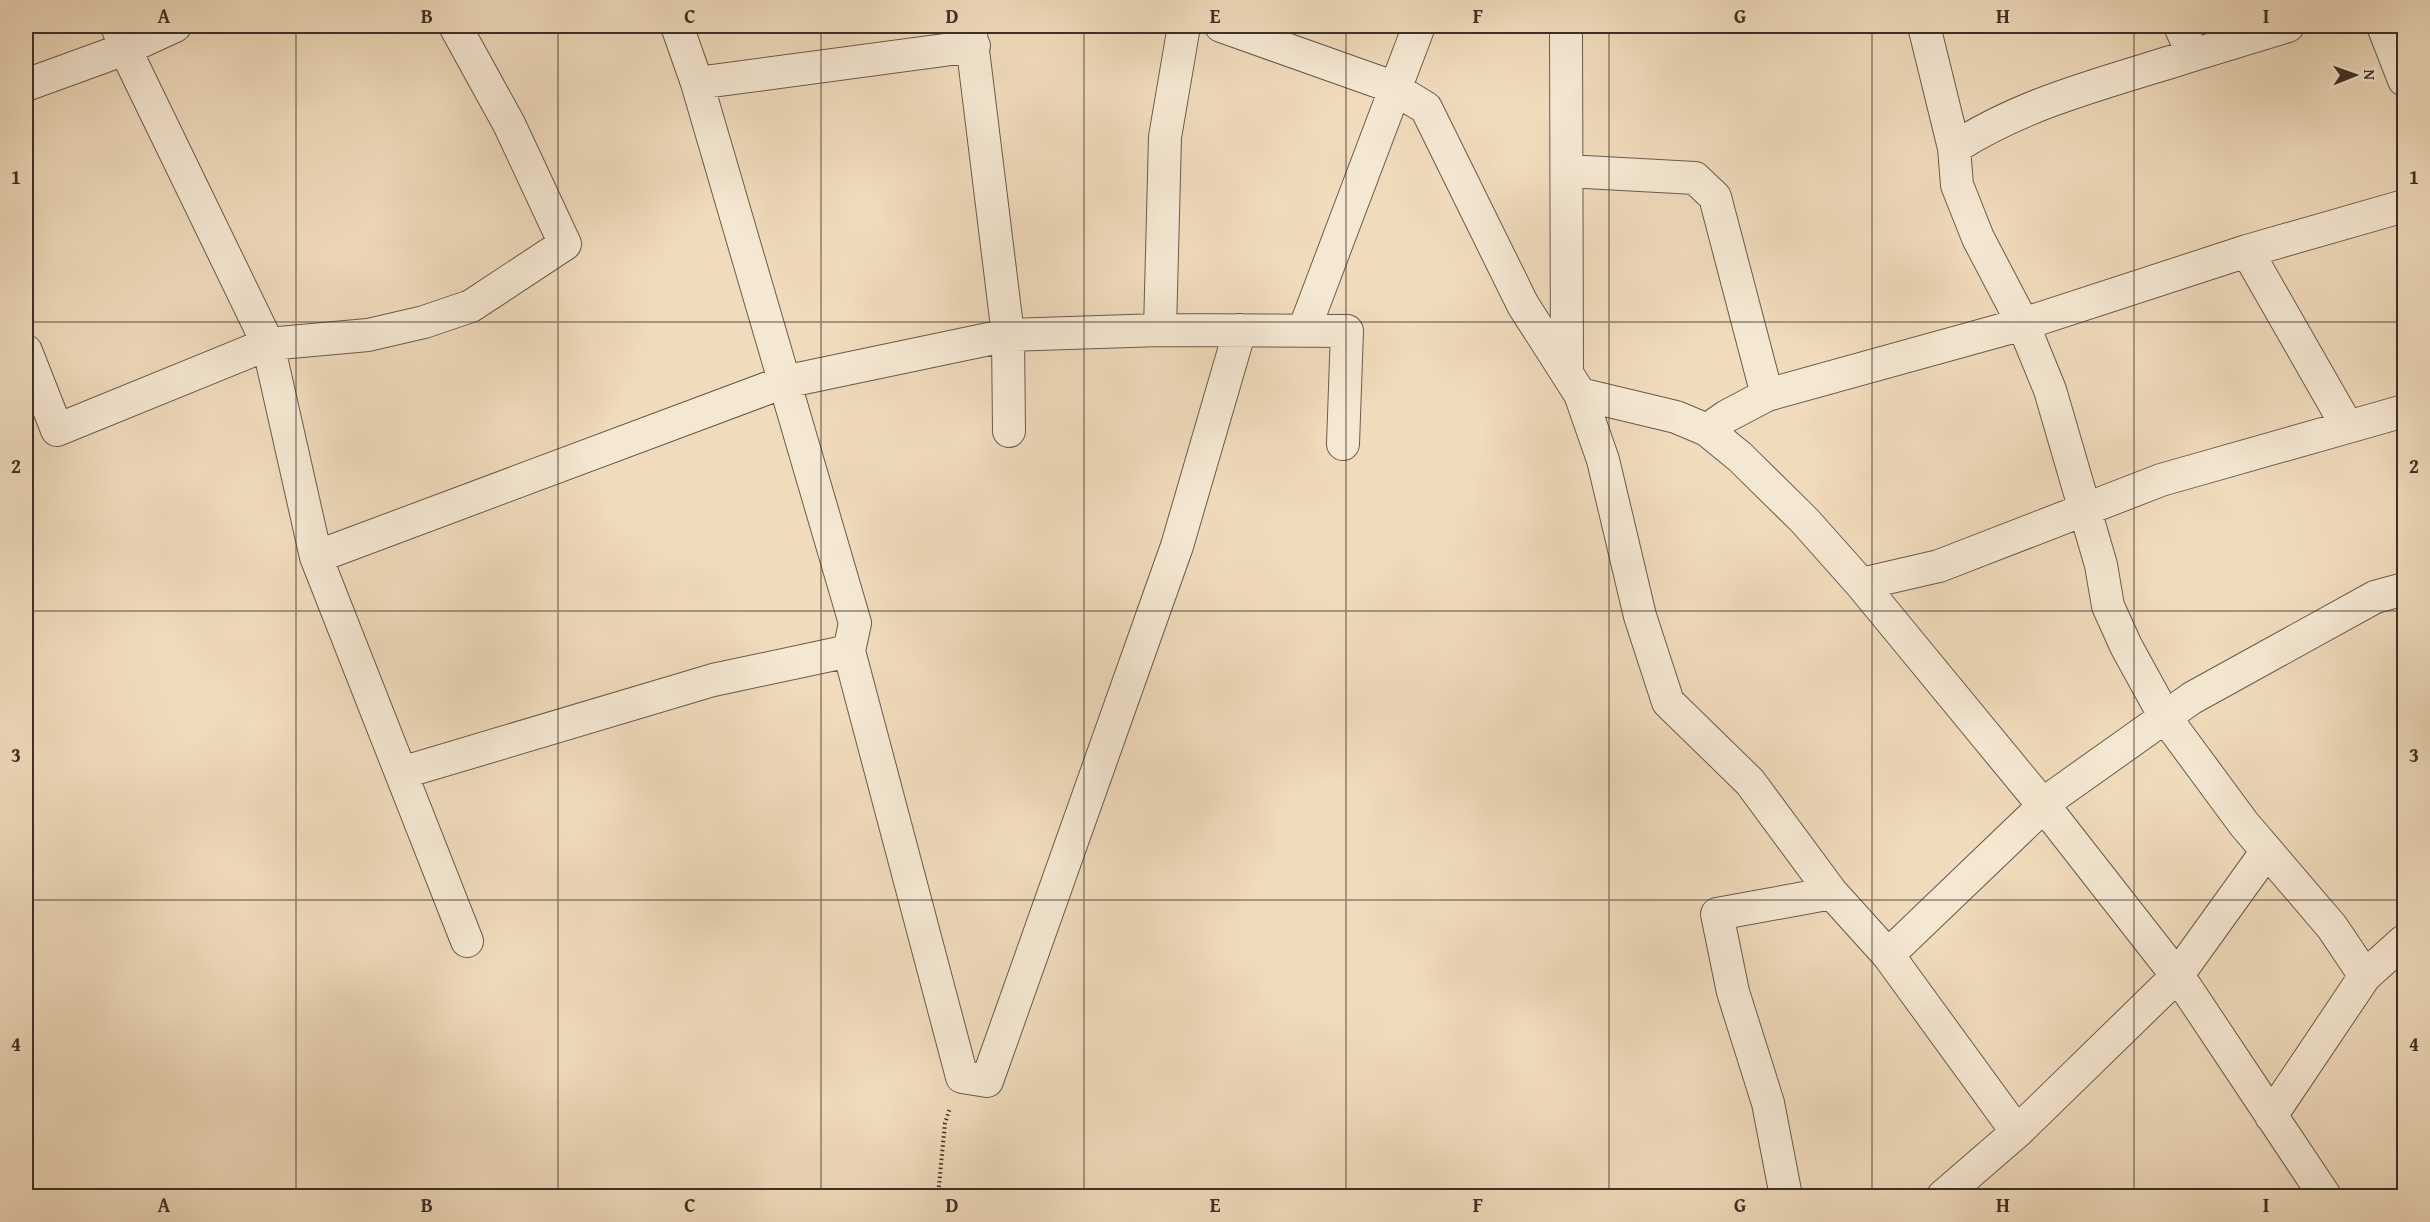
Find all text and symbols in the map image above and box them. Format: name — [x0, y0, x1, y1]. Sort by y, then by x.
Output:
text: A — [158, 1, 171, 30]
text: B — [421, 1, 433, 30]
text: C — [684, 1, 696, 30]
text: D — [945, 1, 959, 30]
text: E — [1210, 1, 1221, 30]
text: F — [1473, 1, 1483, 30]
text: G — [1734, 1, 1746, 30]
text: H — [1996, 1, 2010, 30]
text: I — [2263, 1, 2269, 30]
north arrow — [2325, 45, 2385, 105]
text: N — [2358, 69, 2382, 81]
text: 1 — [11, 162, 21, 191]
text: 1 — [2409, 162, 2419, 191]
text: 2 — [11, 451, 21, 480]
text: 2 — [2409, 451, 2419, 480]
text: 3 — [11, 740, 21, 769]
text: 3 — [2409, 740, 2419, 769]
text: 4 — [11, 1029, 21, 1058]
text: 4 — [2409, 1029, 2419, 1058]
text: A — [158, 1190, 171, 1219]
text: B — [421, 1190, 433, 1219]
text: C — [684, 1190, 696, 1219]
text: D — [945, 1190, 959, 1219]
text: E — [1210, 1190, 1221, 1219]
text: F — [1473, 1190, 1483, 1219]
text: G — [1734, 1190, 1746, 1219]
text: H — [1996, 1190, 2010, 1219]
text: I — [2263, 1190, 2269, 1219]

